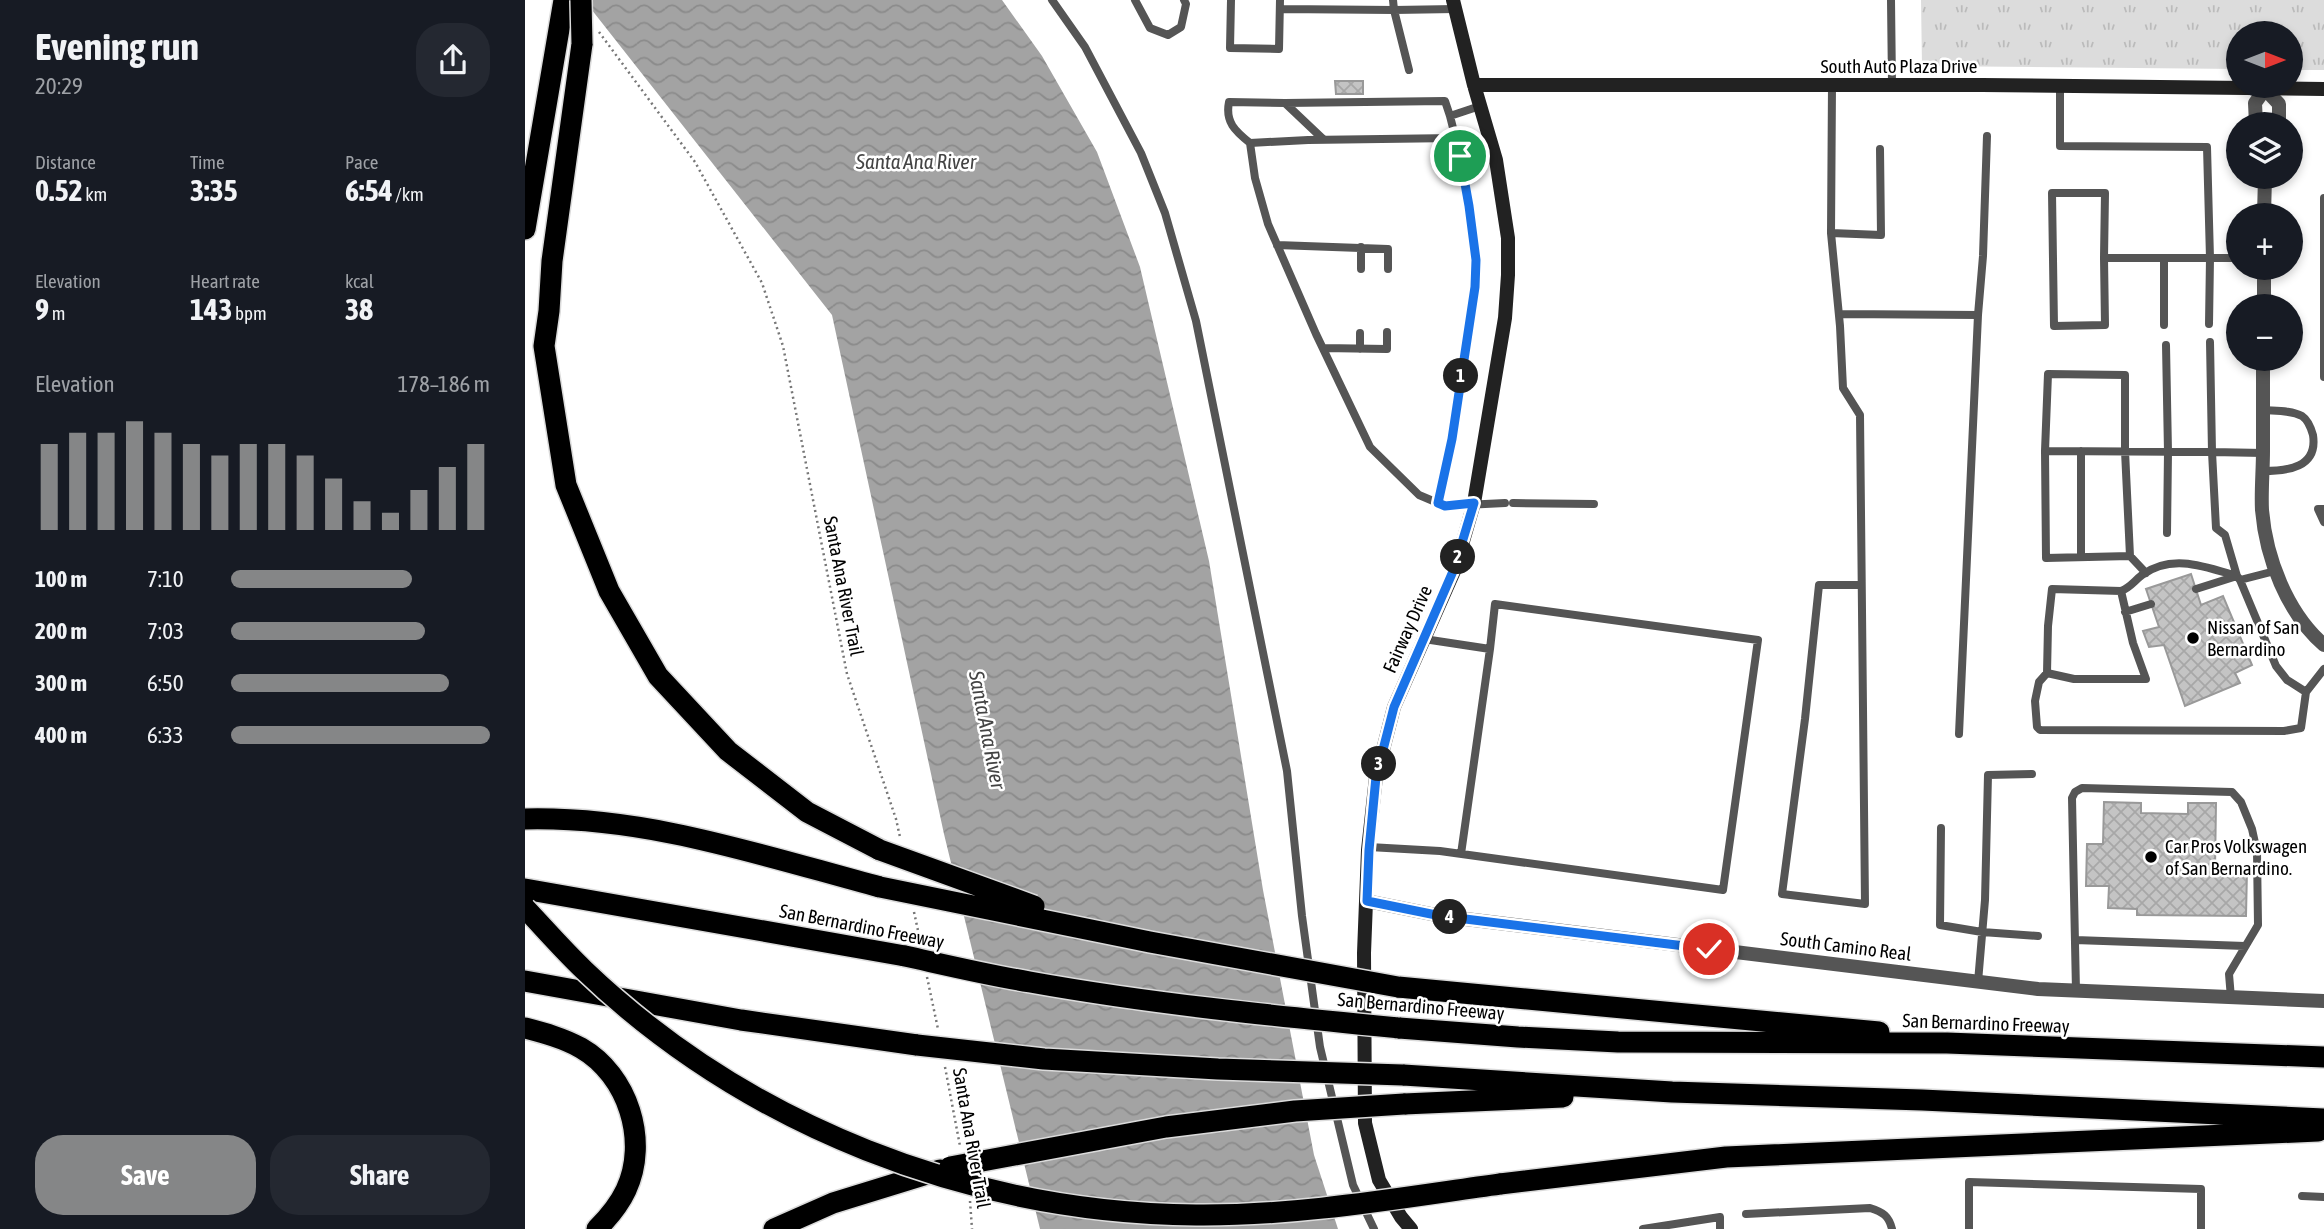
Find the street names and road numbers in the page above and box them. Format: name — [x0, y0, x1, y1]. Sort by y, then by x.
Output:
street label: South Auto Plaza Drive — [1820, 55, 1978, 77]
street label: Santa Ana River Trail — [820, 514, 868, 658]
street label: Fairway Drive — [1378, 582, 1436, 676]
street label: San Bernardino Freeway — [778, 899, 946, 953]
street label: South Camino Real — [1779, 927, 1913, 965]
street label: San Bernardino Freeway — [1337, 988, 1505, 1024]
street label: San Bernardino Freeway — [1902, 1009, 2070, 1037]
street label: Santa Ana River Trail — [949, 1066, 995, 1210]

